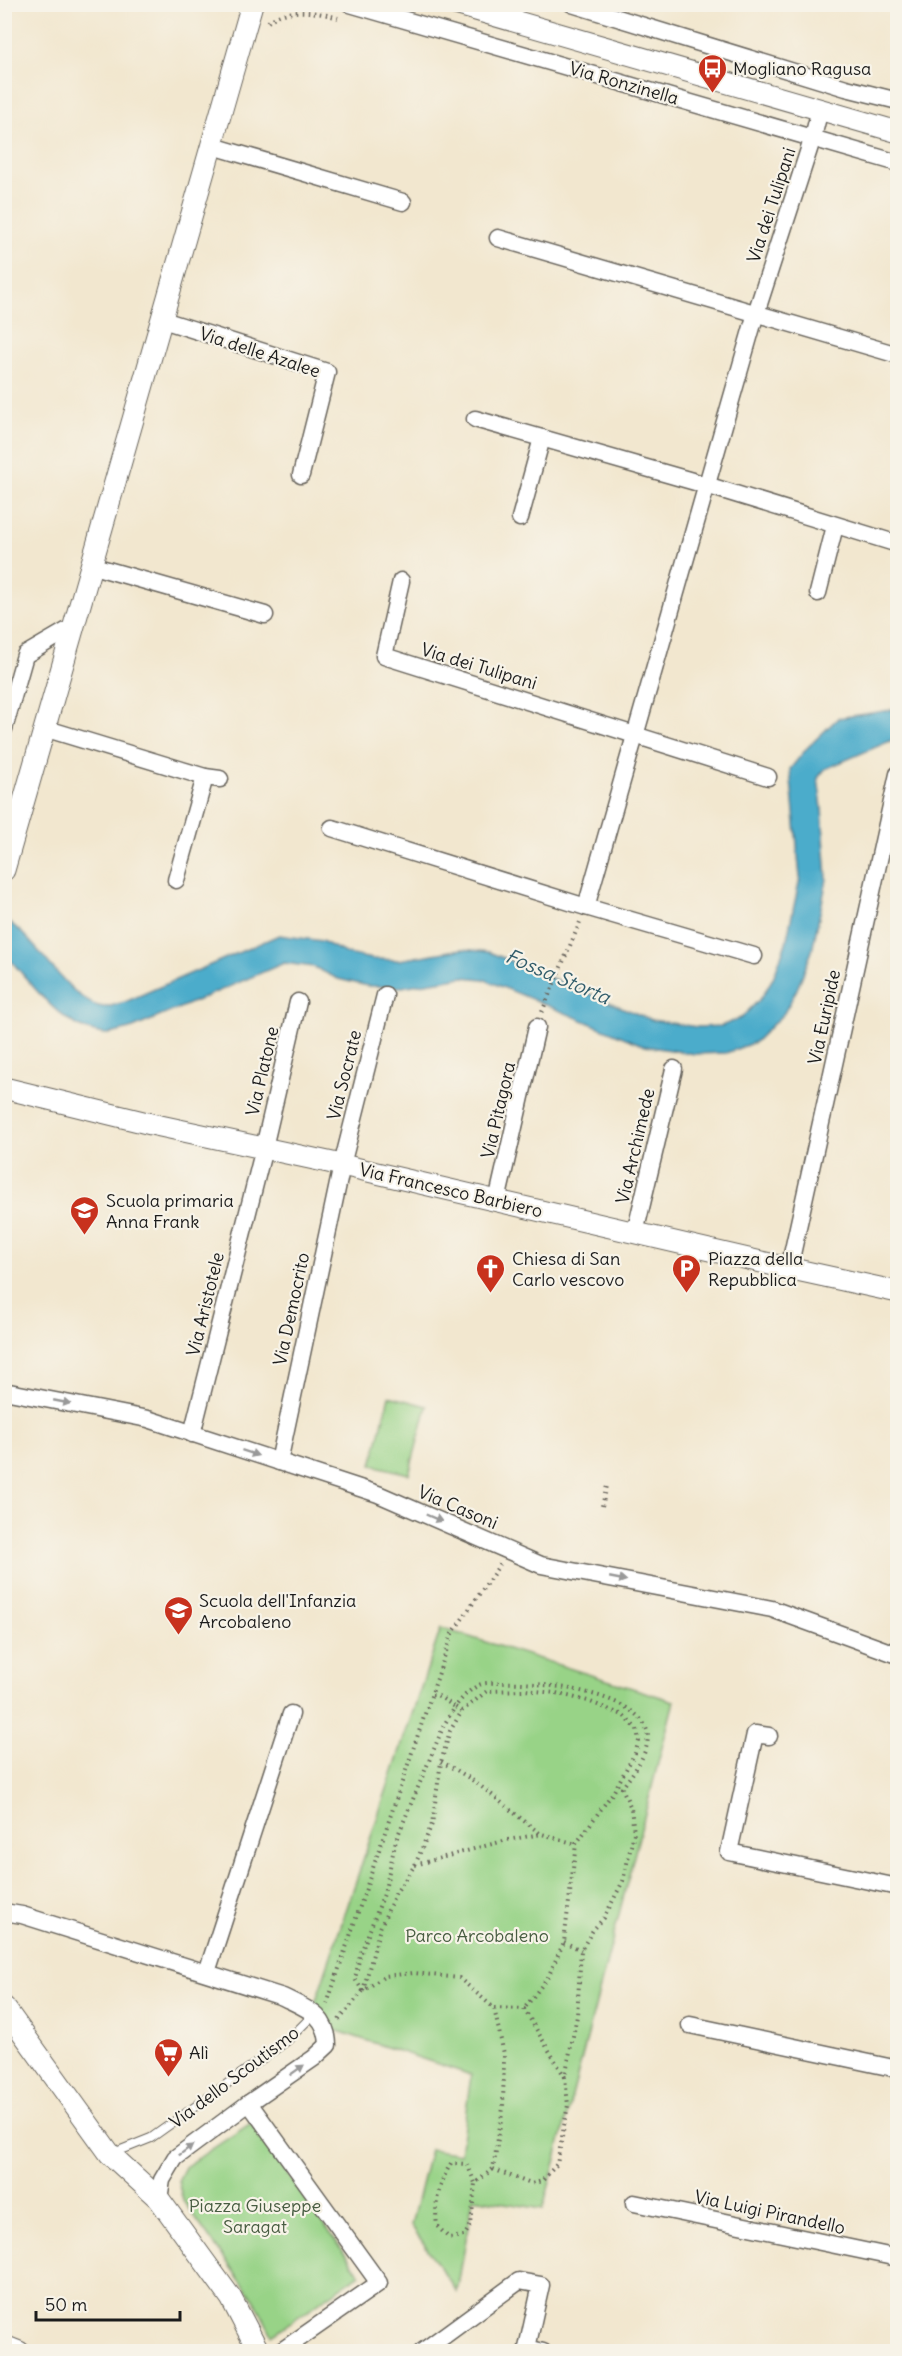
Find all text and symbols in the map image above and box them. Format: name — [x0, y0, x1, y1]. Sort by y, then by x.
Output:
bus stop icon: Mogliano Ragusa — [696, 52, 728, 94]
street label: Via Ronzinella — [567, 56, 681, 110]
place label: Mogliano Ragusa — [733, 57, 871, 80]
street label: Via dei Tulipani — [742, 144, 800, 266]
street label: Via delle Azalee — [197, 322, 323, 382]
street label: Via dei Tulipani — [418, 637, 540, 695]
water label: Fossa Storta — [502, 943, 615, 1010]
street label: Via Euripide — [803, 967, 845, 1067]
street label: Via Platone — [241, 1024, 283, 1118]
street label: Via Socrate — [322, 1028, 366, 1122]
street label: Via Pitagora — [476, 1059, 520, 1161]
street label: Via Archimede — [611, 1086, 659, 1206]
street label: Via Francesco Barbiero — [357, 1158, 545, 1222]
place label: Scuola primaria Anna Frank — [106, 1189, 234, 1233]
school or university icon: Scuola primaria Anna Frank — [69, 1194, 101, 1236]
place label: Chiesa di San Carlo vescovo — [512, 1247, 624, 1291]
place label: Piazza della Repubblica — [708, 1247, 803, 1291]
street label: Via Aristotele — [181, 1250, 229, 1358]
street label: Via Democrito — [268, 1250, 314, 1368]
church icon: Chiesa di San Carlo vescovo — [475, 1252, 507, 1294]
parking icon: Piazza della Repubblica — [671, 1252, 703, 1294]
one-way arrow — [53, 1398, 72, 1407]
one-way arrow — [241, 1448, 259, 1458]
street label: Via Casoni — [415, 1480, 501, 1534]
one-way arrow — [425, 1513, 443, 1523]
one-way arrow — [608, 1575, 627, 1584]
place label: Scuola dell'Infanzia Arcobaleno — [199, 1589, 356, 1633]
school or university icon: Scuola dell'Infanzia Arcobaleno — [162, 1594, 194, 1636]
park label: Parco Arcobaleno — [405, 1924, 549, 1947]
street label: Via dello Scoutismo — [165, 2021, 303, 2133]
supermarket icon: Alì — [152, 2036, 184, 2078]
place label: Alì — [189, 2041, 209, 2064]
one-way arrow — [289, 2065, 305, 2076]
one-way arrow — [178, 2144, 194, 2156]
street label: Via Luigi Pirandello — [693, 2185, 847, 2239]
park label: Piazza Giuseppe Saragat — [189, 2194, 321, 2238]
scale bar — [36, 2284, 180, 2322]
text: 50 m — [45, 2293, 87, 2316]

